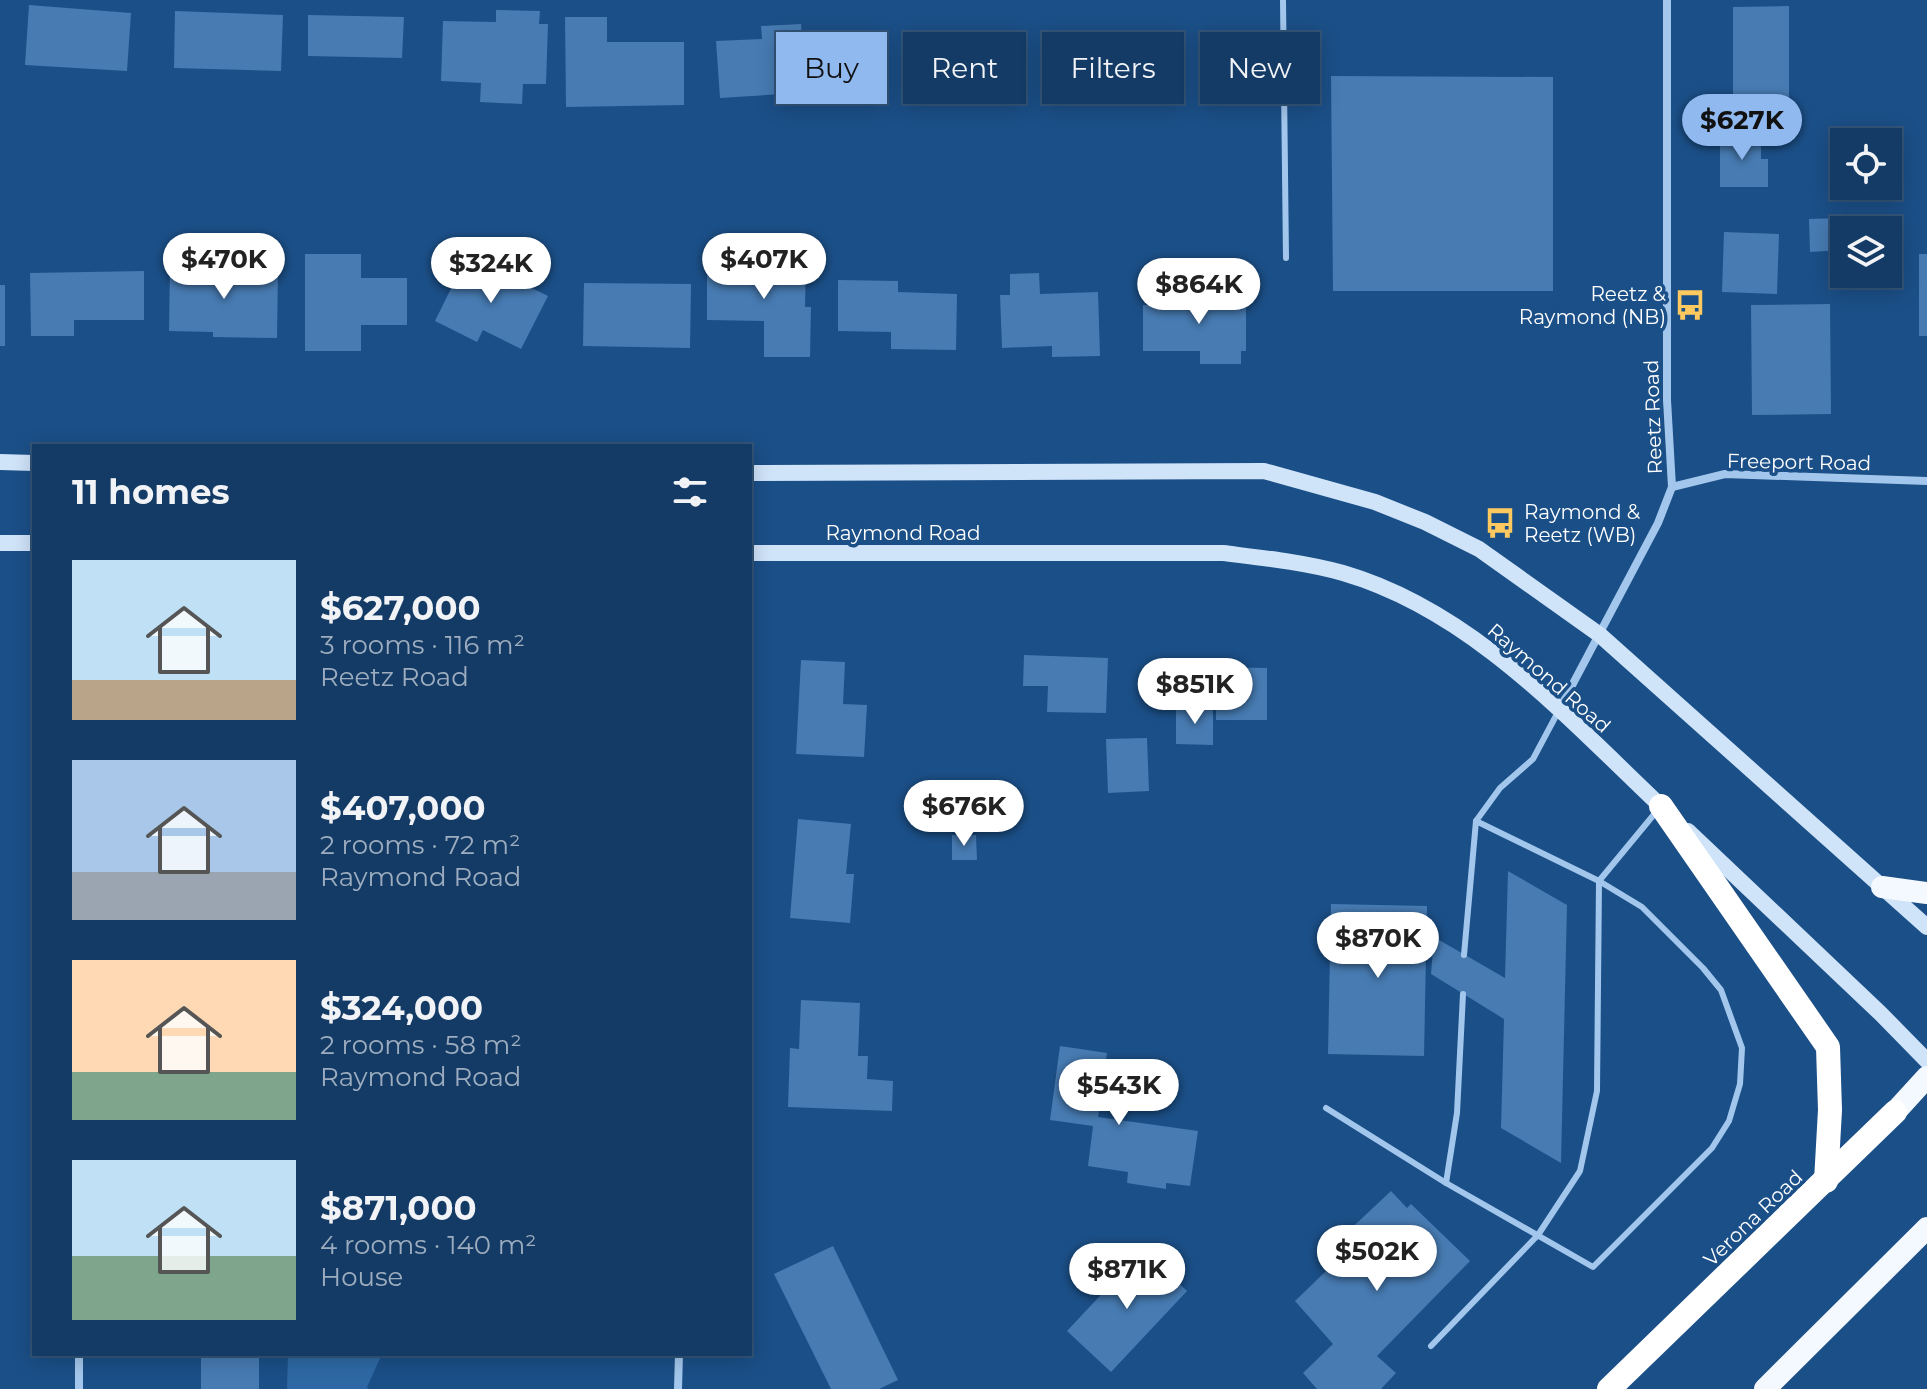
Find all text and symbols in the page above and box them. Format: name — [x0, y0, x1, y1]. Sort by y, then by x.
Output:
chip: Buy — [776, 32, 887, 104]
chip: Rent — [903, 32, 1026, 104]
chip: Filters — [1042, 32, 1184, 104]
chip: New — [1200, 32, 1320, 104]
pin: $627K — [1686, 94, 1798, 162]
text: $627K — [1700, 104, 1784, 136]
map controls — [1830, 128, 1902, 288]
button: locate — [1830, 128, 1902, 200]
button: layers — [1830, 216, 1902, 288]
pin: $470K — [168, 233, 280, 301]
pin: $407K — [708, 233, 820, 301]
pin: $324K — [435, 237, 547, 305]
text: $470K — [181, 243, 267, 275]
text: $407K — [720, 243, 808, 275]
text: $324K — [449, 247, 533, 279]
pin: $864K — [1143, 258, 1255, 326]
text: $864K — [1155, 268, 1243, 300]
place label: Reetz & Raymond (NB) — [1519, 282, 1667, 329]
bus stop icon: Reetz & Raymond (NB) — [1673, 288, 1707, 322]
street label: Reetz Road — [1639, 359, 1667, 475]
street label: Freeport Road — [1727, 449, 1871, 475]
icon: filters — [668, 470, 712, 514]
text: 11 homes — [72, 471, 230, 513]
place label: Raymond & Reetz (WB) — [1524, 500, 1641, 547]
bus stop icon: Raymond & Reetz (WB) — [1483, 506, 1517, 540]
street label: Raymond Road — [826, 521, 981, 545]
text: $627,000 — [320, 587, 481, 629]
icon: home — [136, 592, 232, 688]
street label: Raymond Road — [1483, 618, 1615, 738]
text: 3 rooms · 116 m² — [320, 629, 525, 661]
pin: $851K — [1139, 658, 1251, 726]
text: Reetz Road — [320, 661, 469, 693]
text: $851K — [1156, 668, 1234, 700]
pin: $676K — [908, 780, 1020, 848]
text: $407,000 — [320, 787, 486, 829]
text: $676K — [922, 790, 1006, 822]
icon: home — [136, 792, 232, 888]
text: 2 rooms · 72 m² — [320, 829, 520, 861]
text: Raymond Road — [320, 861, 521, 893]
pin: $870K — [1322, 912, 1434, 980]
text: $870K — [1335, 922, 1421, 954]
text: $324,000 — [320, 987, 483, 1029]
icon: home — [136, 992, 232, 1088]
text: 2 rooms · 58 m² — [320, 1029, 522, 1061]
pin: $543K — [1063, 1059, 1175, 1127]
text: Raymond Road — [320, 1061, 521, 1093]
text: $543K — [1077, 1069, 1161, 1101]
street label: Verona Road — [1699, 1165, 1807, 1271]
text: $871,000 — [320, 1187, 477, 1229]
icon: home — [136, 1192, 232, 1288]
pin: $502K — [1321, 1225, 1433, 1293]
text: 4 rooms · 140 m² — [320, 1229, 537, 1261]
text: $502K — [1335, 1235, 1419, 1267]
pin: $871K — [1071, 1243, 1183, 1311]
text: $871K — [1087, 1253, 1167, 1285]
text: House — [320, 1261, 403, 1293]

